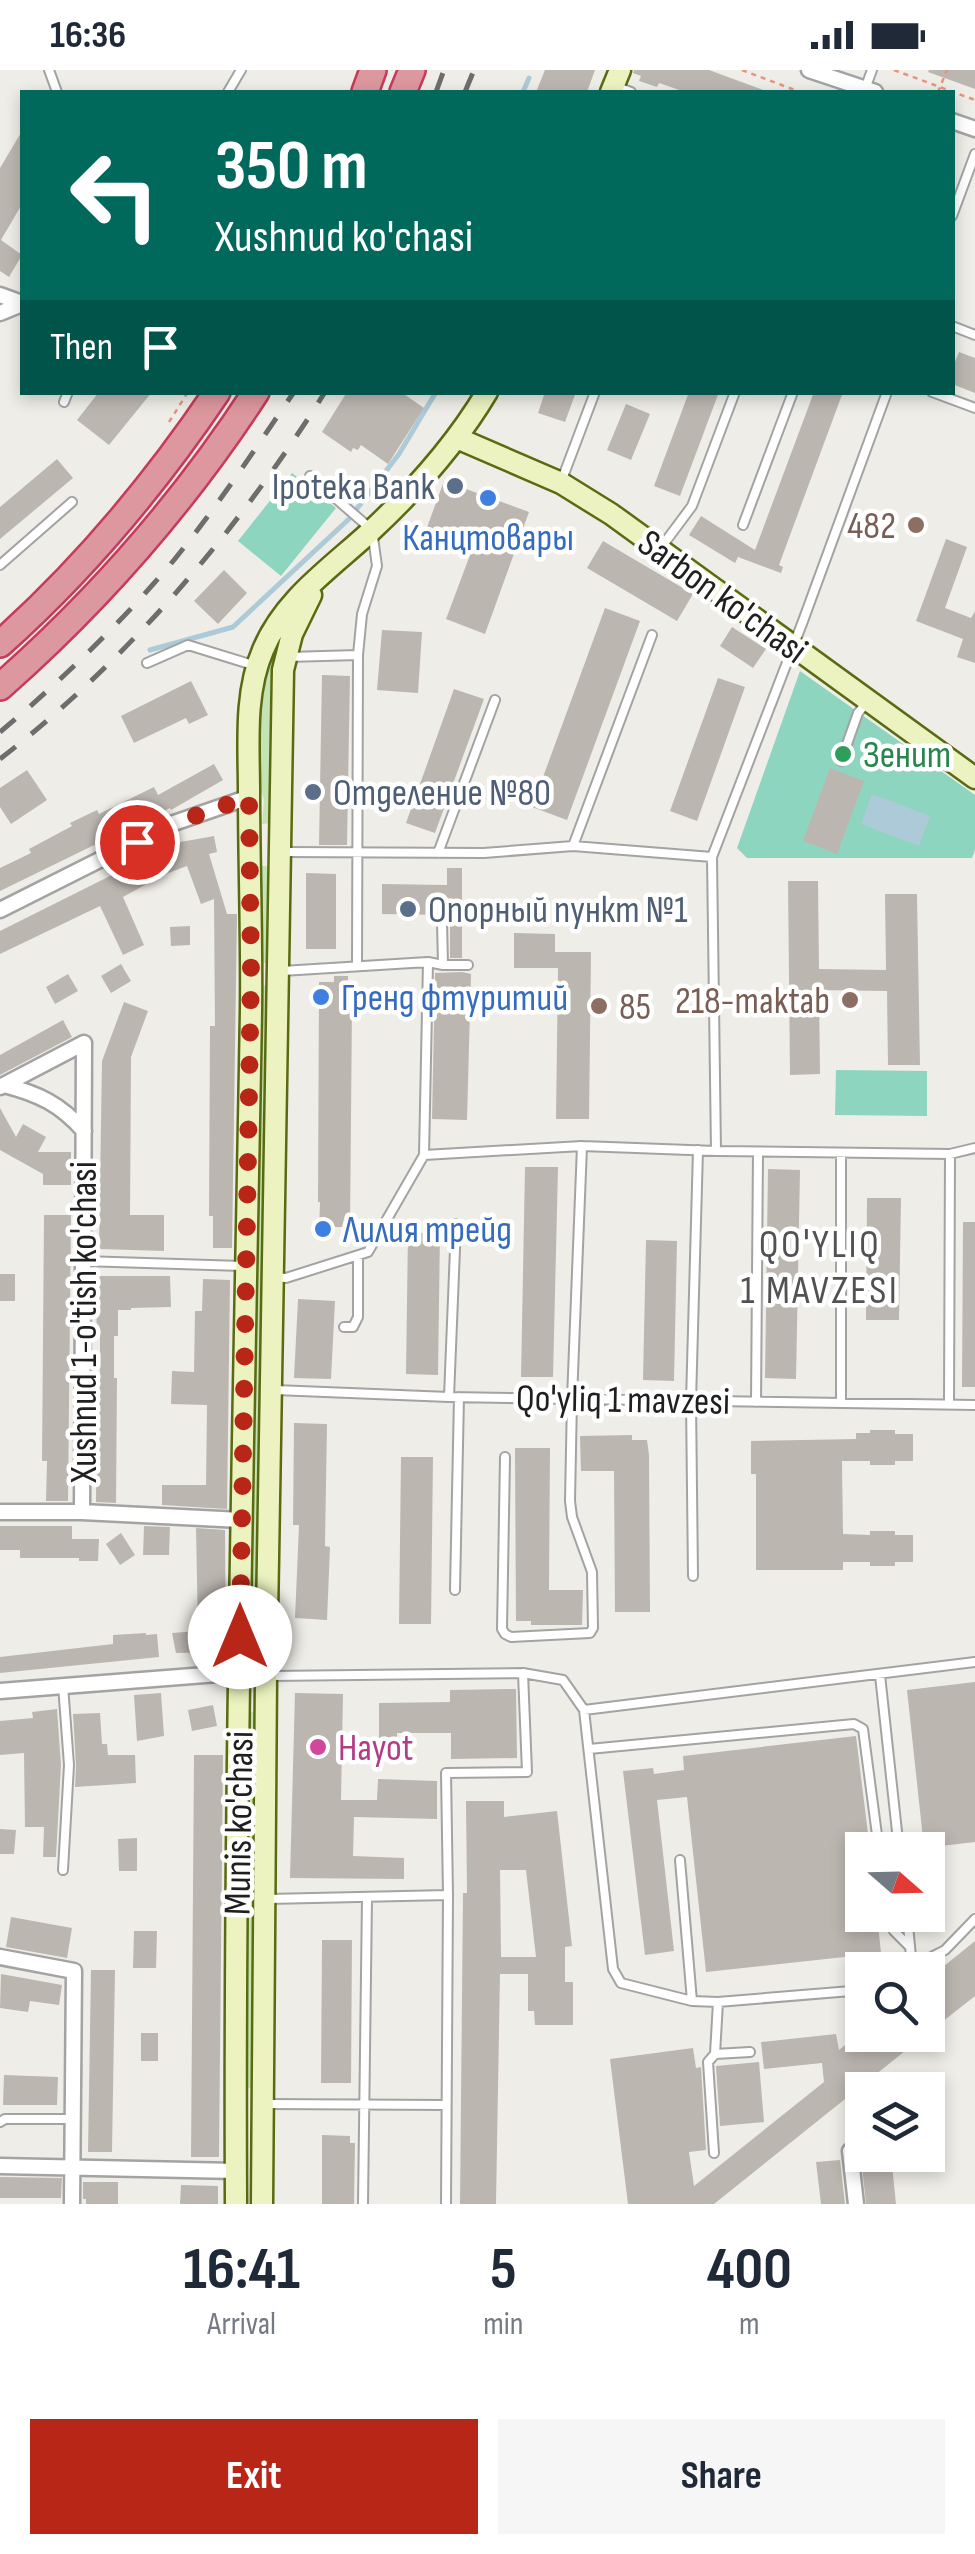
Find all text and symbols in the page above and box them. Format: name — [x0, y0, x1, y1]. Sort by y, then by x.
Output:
text: 16:36 — [50, 13, 126, 58]
text: 350 m — [215, 125, 368, 209]
icon: left — [50, 130, 180, 260]
text: Xushnud ko'chasi — [215, 210, 473, 265]
icon: arrive — [133, 320, 188, 375]
text: Then — [50, 325, 113, 370]
place label: Ipoteka Bank — [272, 465, 435, 510]
marker: Ipoteka Bank — [444, 475, 466, 497]
marker: Канцтовары — [477, 487, 499, 509]
place label: 482 — [847, 504, 896, 549]
marker: 482 — [905, 514, 927, 536]
place label: Канцтовары — [402, 516, 574, 561]
street label: Sarbon ko'chasi — [629, 521, 815, 674]
place label: Зенит — [863, 733, 951, 778]
marker: Зенит — [832, 743, 854, 765]
place label: Отделение №80 — [333, 771, 551, 816]
marker: Отделение №80 — [302, 781, 324, 803]
pin — [95, 800, 180, 885]
icon: arrive — [110, 815, 165, 870]
place label: Опорный пункт №1 — [428, 888, 687, 933]
marker: Опорный пункт №1 — [397, 898, 419, 920]
place label: Гренд фтуритий — [341, 976, 568, 1021]
place label: 218-maktab — [675, 979, 830, 1024]
place label: 85 — [619, 985, 651, 1030]
marker: Гренд фтуритий — [310, 986, 332, 1008]
marker: 218-maktab — [839, 989, 861, 1011]
marker: 85 — [588, 995, 610, 1017]
street label: Xushnud 1-o'tish ko'chasi — [62, 1161, 107, 1484]
place label: Лилия трейд — [342, 1208, 512, 1253]
marker: Лилия трейд — [312, 1218, 334, 1240]
district label: QO'YLIQ 1 MAVZESI — [741, 1221, 899, 1315]
street label: Qo'yliq 1 mavzesi — [516, 1376, 730, 1425]
position arrow — [188, 1585, 292, 1689]
place label: Hayot — [338, 1726, 413, 1771]
street label: Munis ko'chasi — [215, 1731, 264, 1915]
marker: Hayot — [307, 1736, 329, 1758]
north arrow — [845, 1832, 945, 1932]
map controls — [845, 1832, 945, 2172]
button: search — [845, 1952, 945, 2052]
button: layers — [845, 2072, 945, 2172]
text: 16:41 — [183, 2234, 300, 2306]
text: 5 — [490, 2234, 516, 2306]
text: 400 — [707, 2234, 792, 2306]
text: Arrival — [207, 2305, 276, 2344]
text: min — [483, 2305, 523, 2344]
text: m — [739, 2305, 759, 2344]
button: Exit — [30, 2419, 478, 2534]
button: Share — [498, 2419, 945, 2534]

